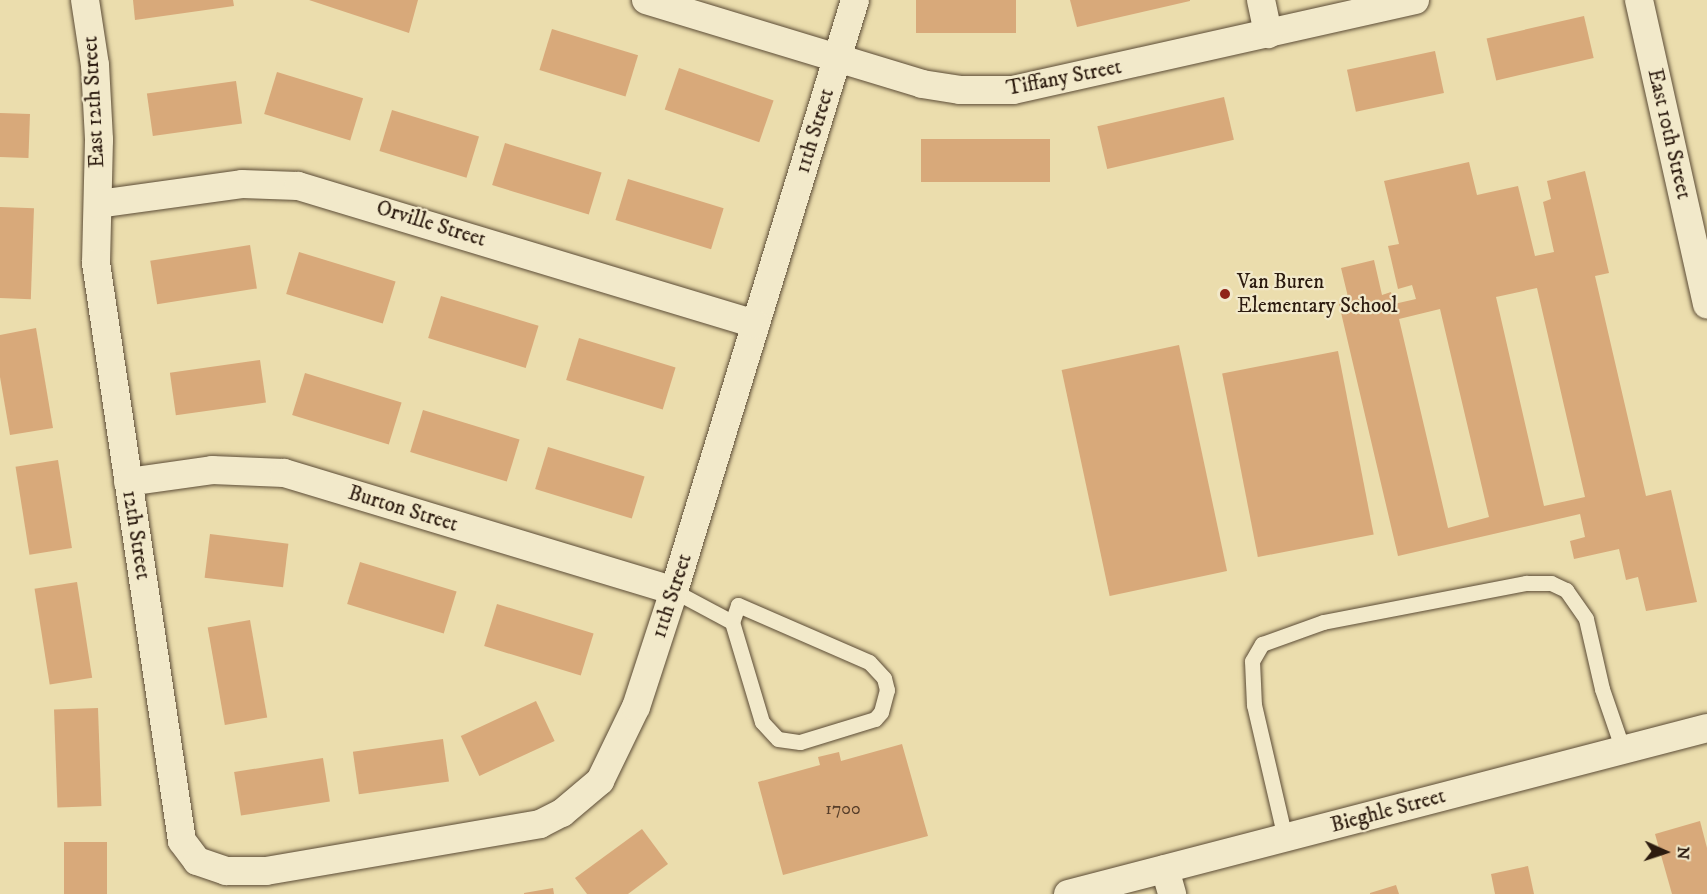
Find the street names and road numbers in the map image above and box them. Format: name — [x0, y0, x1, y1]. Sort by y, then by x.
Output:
street label: East 12th Street — [78, 35, 110, 169]
street label: Tiffany Street — [1004, 54, 1124, 102]
street label: East 10th Street — [1642, 66, 1696, 202]
street label: 11th Street — [790, 86, 840, 176]
street label: Orville Street — [373, 195, 489, 253]
street label: Burton Street — [345, 480, 461, 538]
street label: 12th Street — [117, 489, 155, 581]
street label: 11th Street — [647, 551, 697, 641]
street label: Bieghle Street — [1328, 784, 1448, 838]

